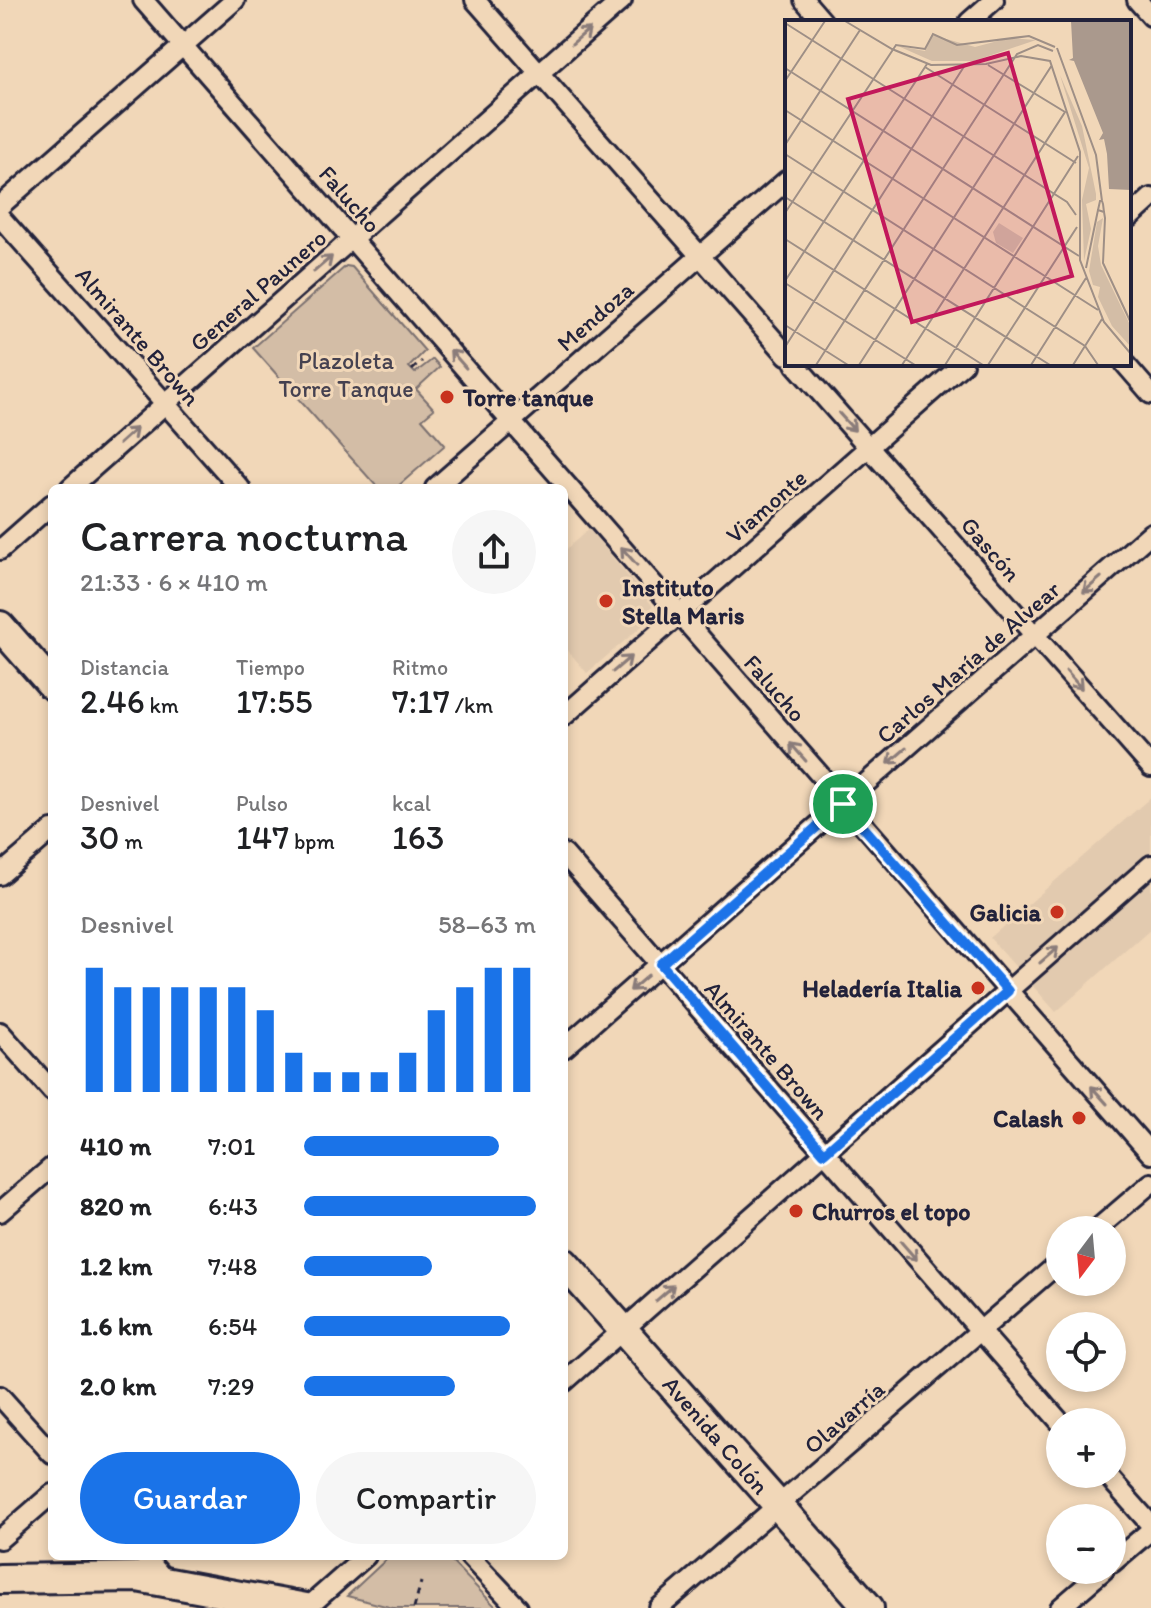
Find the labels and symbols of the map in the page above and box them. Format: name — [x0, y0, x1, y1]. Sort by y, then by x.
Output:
inset map — [785, 20, 1131, 366]
one-way arrow — [570, 28, 590, 46]
street label: Falucho — [313, 159, 387, 239]
street label: General Paunero — [184, 223, 332, 357]
one-way arrow — [313, 255, 333, 273]
street label: Almirante Brown — [70, 260, 206, 412]
street label: Mendoza — [551, 274, 640, 357]
park label: Plazoleta Torre Tanque — [278, 346, 414, 403]
one-way arrow — [450, 350, 468, 370]
place label: Torre tanque — [462, 383, 594, 413]
marker: Torre tanque — [438, 388, 456, 406]
one-way arrow — [837, 412, 855, 432]
one-way arrow — [118, 428, 138, 446]
street label: Viamonte — [720, 463, 812, 549]
street label: Gascón — [955, 511, 1027, 588]
one-way arrow — [620, 546, 638, 566]
place label: Instituto Stella Maris — [622, 573, 745, 630]
street label: Carlos María de Alvear — [870, 574, 1066, 750]
one-way arrow — [1083, 575, 1103, 593]
marker: Instituto Stella Maris — [597, 592, 615, 610]
street label: Falucho — [738, 648, 812, 728]
one-way arrow — [612, 655, 632, 673]
one-way arrow — [1065, 670, 1083, 690]
one-way arrow — [790, 743, 808, 763]
one-way arrow — [888, 747, 908, 765]
pin — [809, 770, 877, 838]
place label: Galicia — [969, 898, 1041, 927]
marker: Galicia — [1048, 903, 1066, 921]
one-way arrow — [1038, 946, 1059, 964]
one-way arrow — [629, 974, 649, 992]
street label: Almirante Brown — [699, 974, 835, 1126]
place label: Heladería Italia — [802, 974, 962, 1003]
marker: Heladería Italia — [969, 979, 987, 997]
one-way arrow — [1091, 1086, 1109, 1106]
place label: Calash — [993, 1104, 1063, 1133]
marker: Calash — [1070, 1109, 1088, 1127]
place label: Churros el topo — [812, 1197, 970, 1227]
marker: Churros el topo — [787, 1202, 805, 1220]
north arrow — [1046, 1216, 1126, 1296]
one-way arrow — [900, 1240, 918, 1261]
one-way arrow — [654, 1285, 674, 1303]
street label: Avenida Colón — [657, 1370, 775, 1500]
street label: Olavarría — [798, 1374, 891, 1460]

